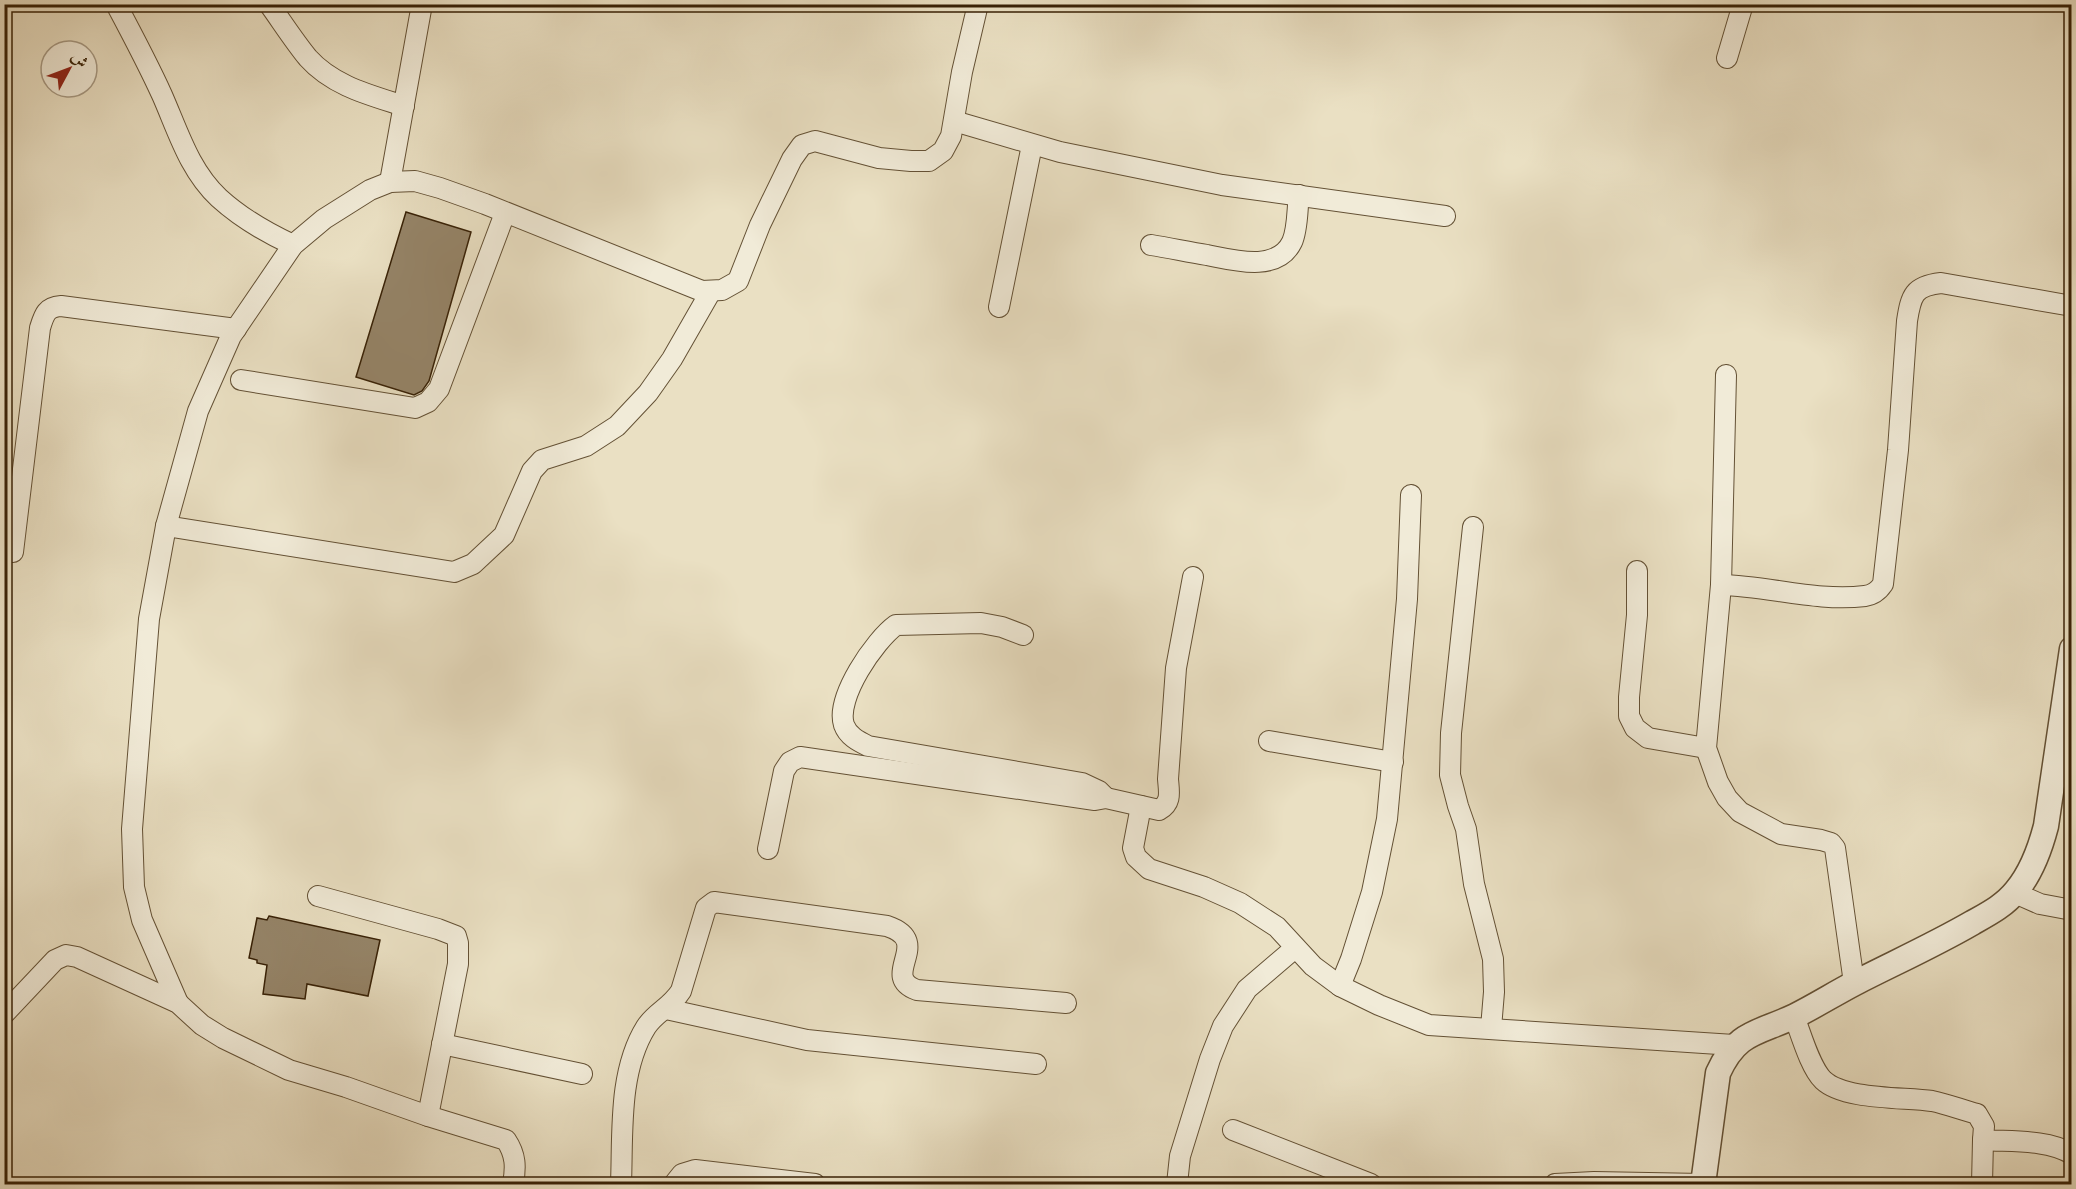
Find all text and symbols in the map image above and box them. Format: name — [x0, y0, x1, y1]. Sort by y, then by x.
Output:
north arrow — [39, 39, 99, 99]
text: ش — [67, 47, 92, 72]

